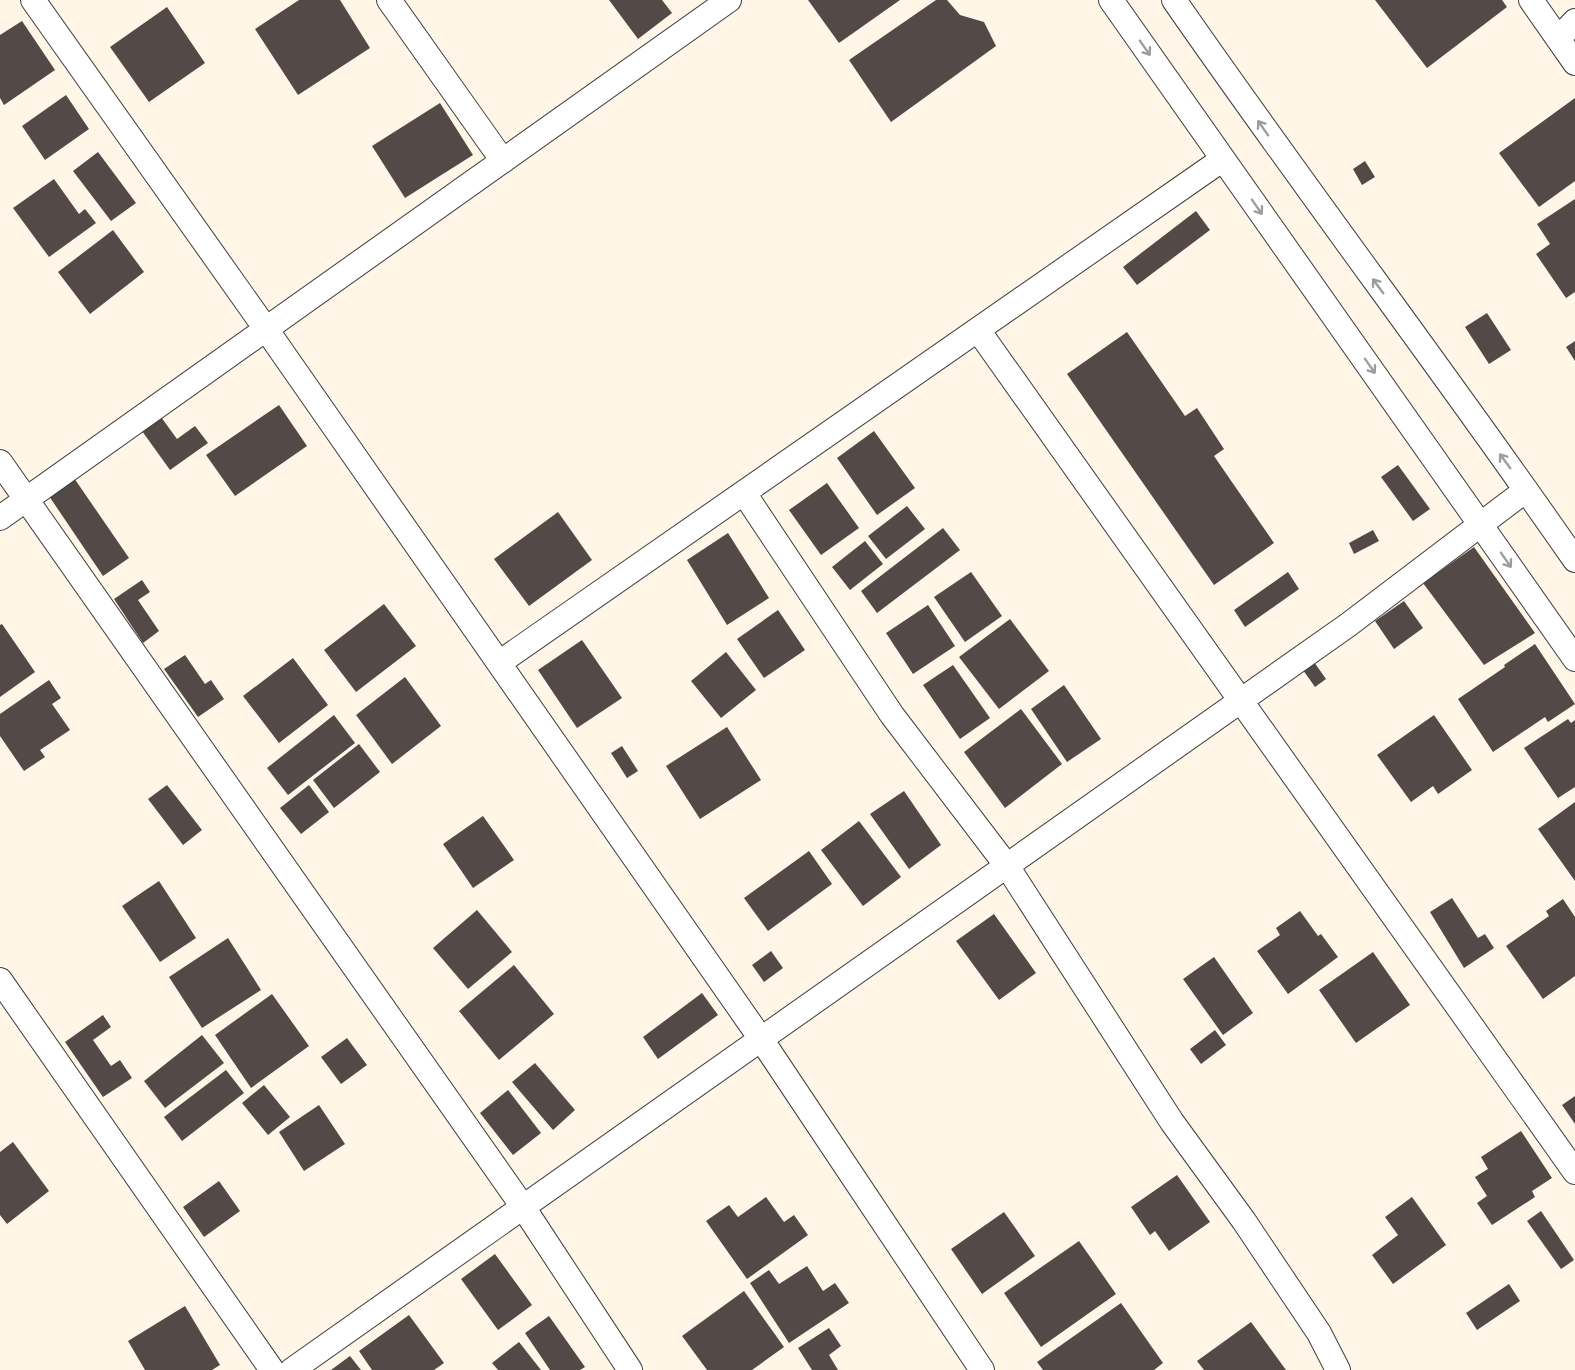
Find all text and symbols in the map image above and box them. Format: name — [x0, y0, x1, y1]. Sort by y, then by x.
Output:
one-way arrow — [1138, 39, 1151, 55]
one-way arrow — [1257, 121, 1269, 137]
one-way arrow — [1251, 198, 1263, 215]
one-way arrow — [1372, 279, 1384, 295]
one-way arrow — [1363, 358, 1376, 374]
one-way arrow — [1499, 453, 1511, 469]
one-way arrow — [1500, 551, 1512, 568]

